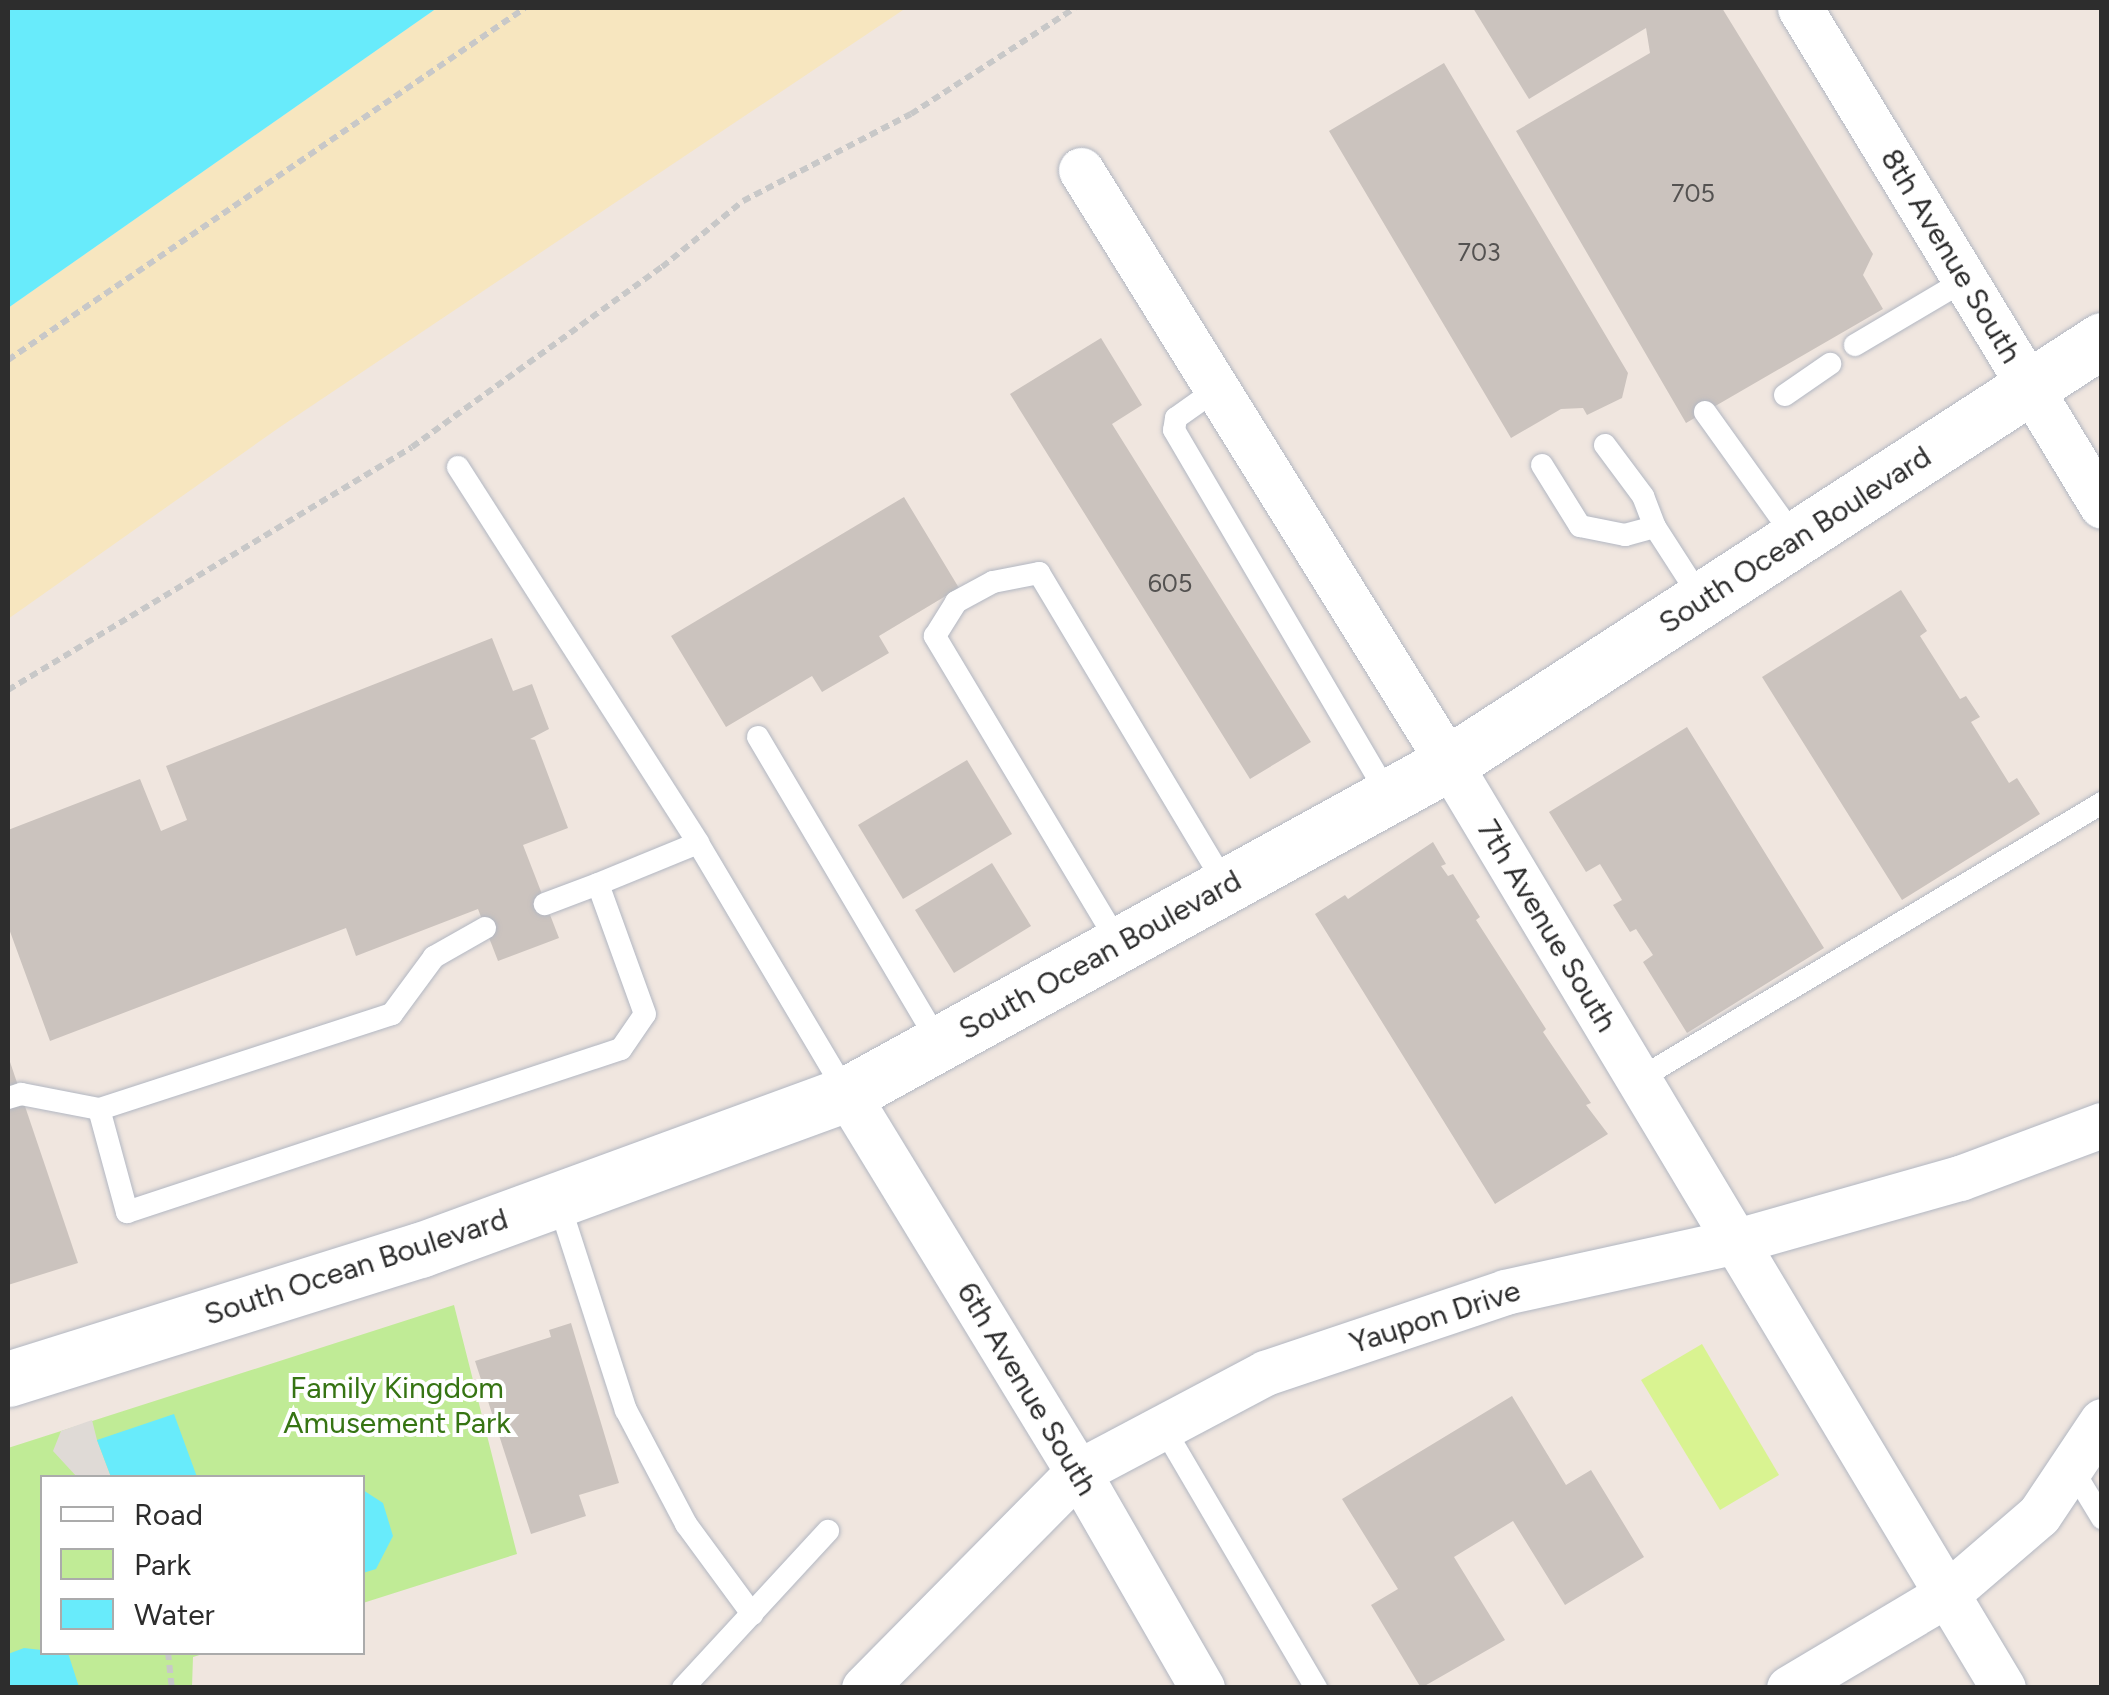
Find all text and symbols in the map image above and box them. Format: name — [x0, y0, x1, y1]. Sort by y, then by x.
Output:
street label: 8th Avenue South — [1873, 142, 2029, 370]
house number: 705 — [1671, 178, 1715, 208]
house number: 703 — [1457, 237, 1501, 267]
street label: South Ocean Boulevard — [1652, 439, 1938, 641]
house number: 605 — [1148, 568, 1192, 598]
street label: 7th Avenue South — [1469, 813, 1625, 1039]
street label: South Ocean Boulevard — [953, 862, 1247, 1048]
street label: South Ocean Boulevard — [200, 1201, 512, 1333]
street label: Yaupon Drive — [1345, 1273, 1525, 1361]
street label: 6th Avenue South — [949, 1276, 1105, 1502]
park label: Family Kingdom Amusement Park — [283, 1370, 511, 1440]
legend — [40, 1475, 365, 1655]
text: Road — [134, 1496, 203, 1533]
text: Park — [134, 1546, 191, 1583]
text: Water — [134, 1596, 215, 1633]

